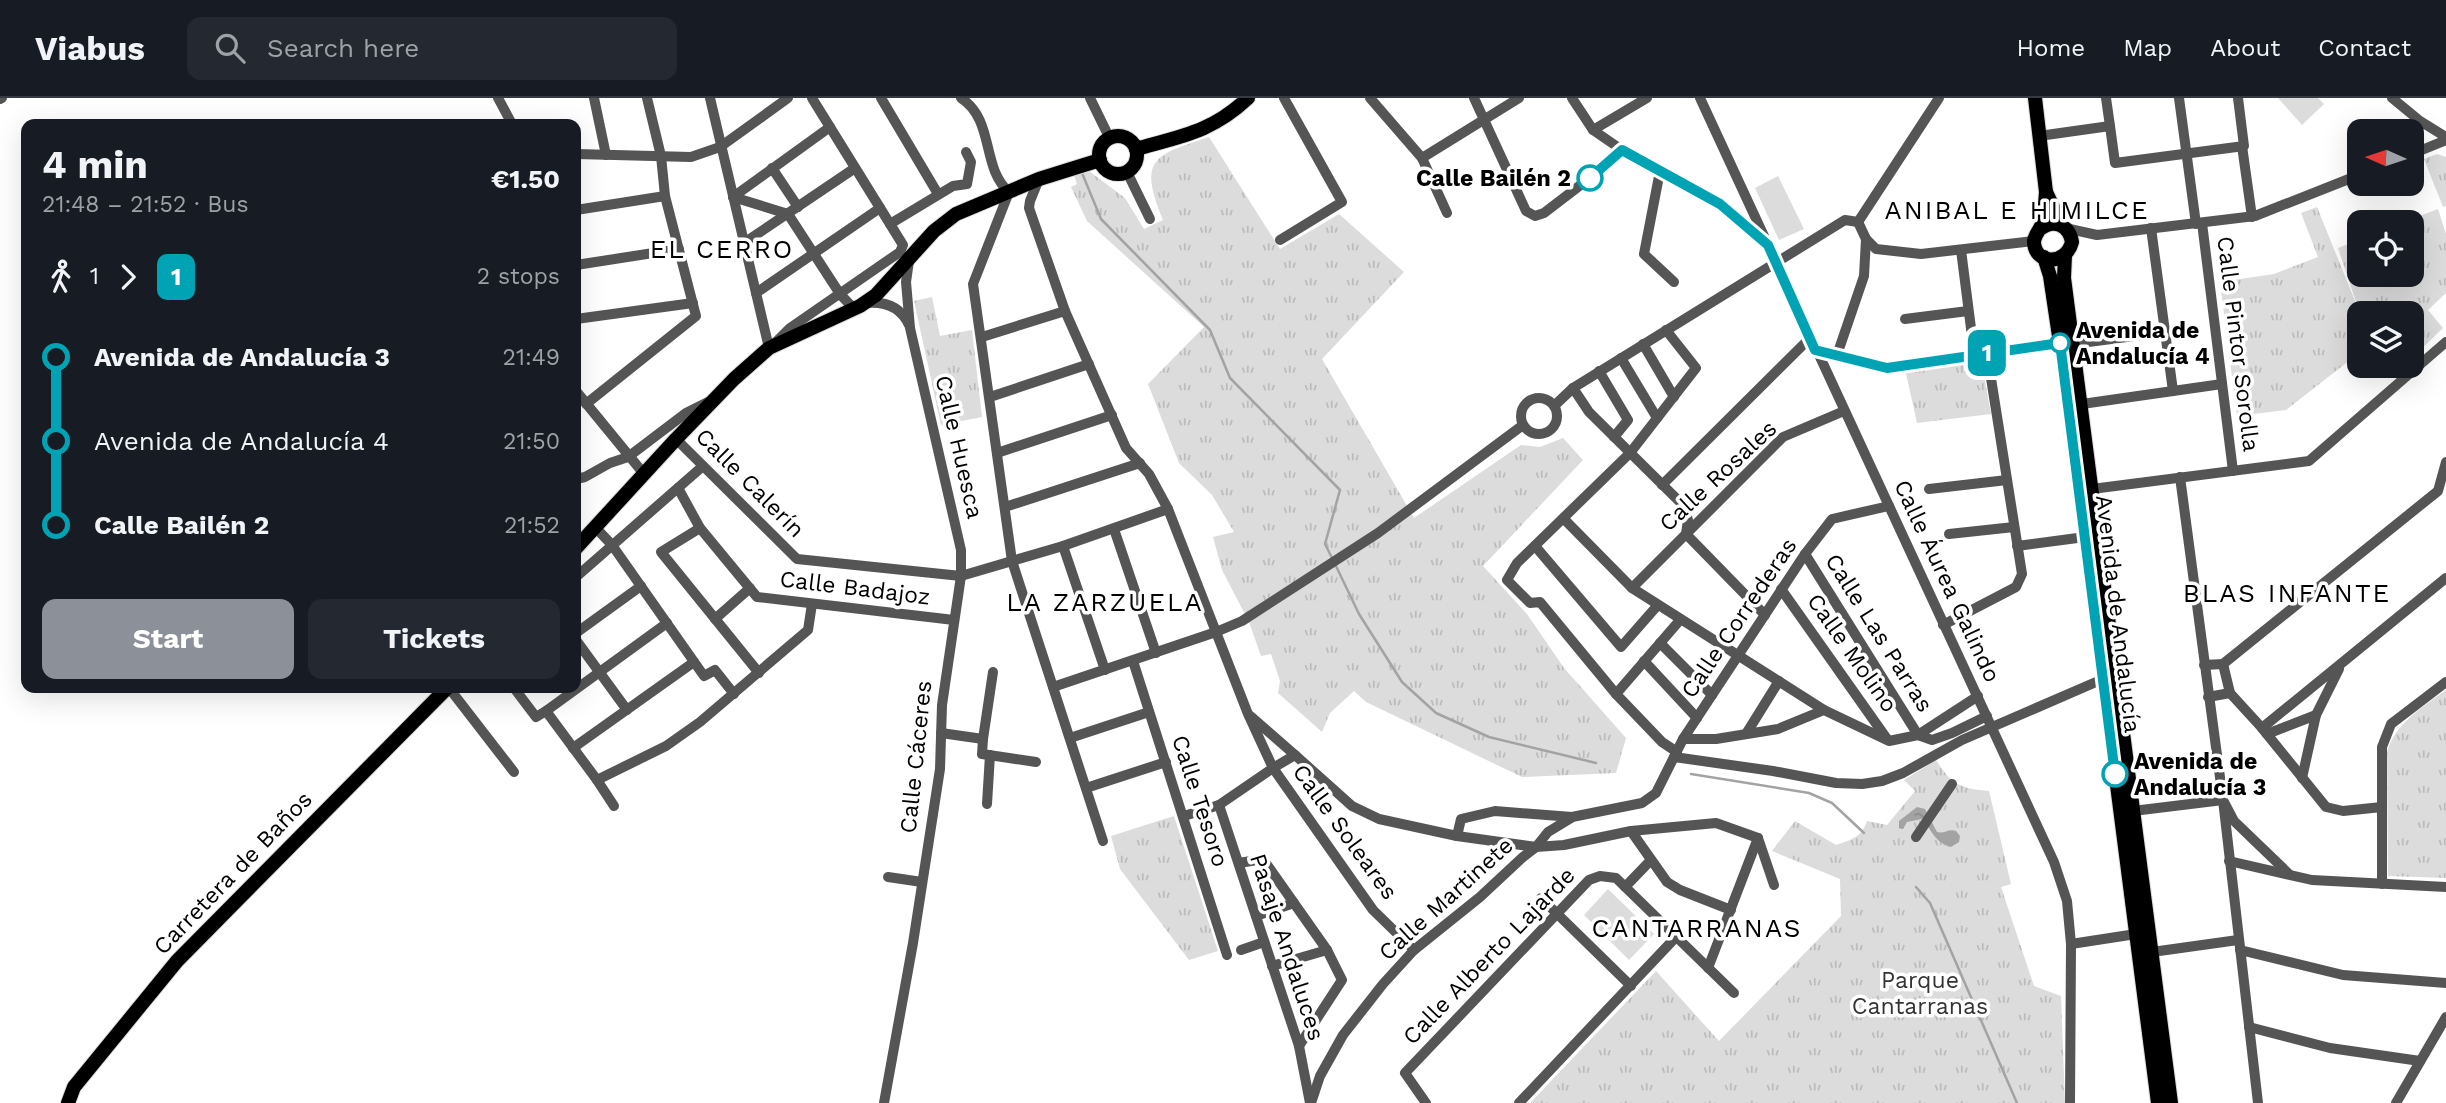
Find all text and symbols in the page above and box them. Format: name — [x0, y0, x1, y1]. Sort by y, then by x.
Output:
search box — [187, 17, 677, 80]
text: Viabus — [35, 29, 145, 68]
icon: search — [211, 29, 249, 67]
text: Search here — [267, 33, 419, 63]
text: Home — [2017, 34, 2085, 62]
text: Map — [2123, 34, 2172, 62]
text: About — [2210, 34, 2280, 62]
text: Contact — [2318, 34, 2411, 62]
north arrow — [2347, 119, 2424, 196]
map controls — [2347, 119, 2424, 378]
text: 4 min — [42, 143, 148, 187]
text: €1.50 — [491, 164, 560, 194]
place label: Calle Bailén 2 — [1416, 165, 1571, 192]
marker: Calle Bailén 2 — [1577, 165, 1603, 191]
text: 21:48 – 21:52 · Bus — [42, 191, 249, 218]
district label: ANIBAL E HIMILCE — [1884, 195, 2150, 225]
button: locate — [2347, 210, 2424, 287]
district label: EL CERRO — [650, 234, 794, 264]
street label: Calle Pintor Sorolla — [2211, 235, 2265, 453]
icon: walk — [42, 258, 80, 296]
icon: forward — [109, 258, 147, 296]
text: 1 — [90, 263, 99, 290]
text: 1 — [171, 263, 181, 291]
text: 2 stops — [477, 263, 560, 290]
button: layers — [2347, 301, 2424, 378]
place label: Avenida de Andalucía 4 — [2076, 317, 2210, 370]
line badge: 1 — [1964, 330, 2010, 376]
marker: Avenida de Andalucía 4 — [2050, 333, 2070, 353]
text: 1 — [1982, 339, 1992, 367]
text: Avenida de Andalucía 3 — [94, 342, 390, 372]
text: 21:49 — [503, 344, 560, 371]
street label: Calle Huesca — [929, 373, 989, 521]
street label: Calle Rosales — [1654, 415, 1782, 537]
street label: Calle Calerín — [690, 423, 810, 543]
text: Avenida de Andalucía 4 — [94, 426, 389, 456]
text: 21:50 — [503, 428, 560, 455]
street label: Calle Áurea Galindo — [1888, 476, 2006, 686]
street label: Avenida de Andalucía — [2090, 494, 2146, 734]
text: Calle Bailén 2 — [94, 510, 269, 540]
text: 21:52 — [504, 512, 560, 539]
street label: Calle Correderas — [1675, 533, 1803, 703]
street label: Calle Las Parras — [1819, 549, 1939, 717]
street label: Calle Badajoz — [778, 565, 932, 611]
district label: BLAS INFANTE — [2183, 578, 2391, 608]
district label: LA ZARZUELA — [1006, 587, 1204, 617]
street label: Calle Molino — [1801, 589, 1903, 717]
button: Start — [42, 599, 294, 679]
button: Tickets — [308, 599, 560, 679]
street label: Calle Cáceres — [895, 679, 937, 835]
street label: Calle Tesoro — [1166, 732, 1234, 870]
place label: Avenida de Andalucía 3 — [2134, 748, 2266, 801]
street label: Calle Soleares — [1287, 759, 1403, 905]
marker: Avenida de Andalucía 3 — [2102, 761, 2128, 787]
street label: Carretera de Baños — [148, 786, 318, 960]
street label: Calle Martinete — [1373, 832, 1519, 966]
street label: Pasaje Andaluces — [1244, 850, 1330, 1044]
street label: Calle Alberto Lajarde — [1397, 862, 1581, 1050]
district label: CANTARRANAS — [1591, 913, 1803, 943]
park label: Parque Cantarranas — [1852, 967, 1988, 1020]

